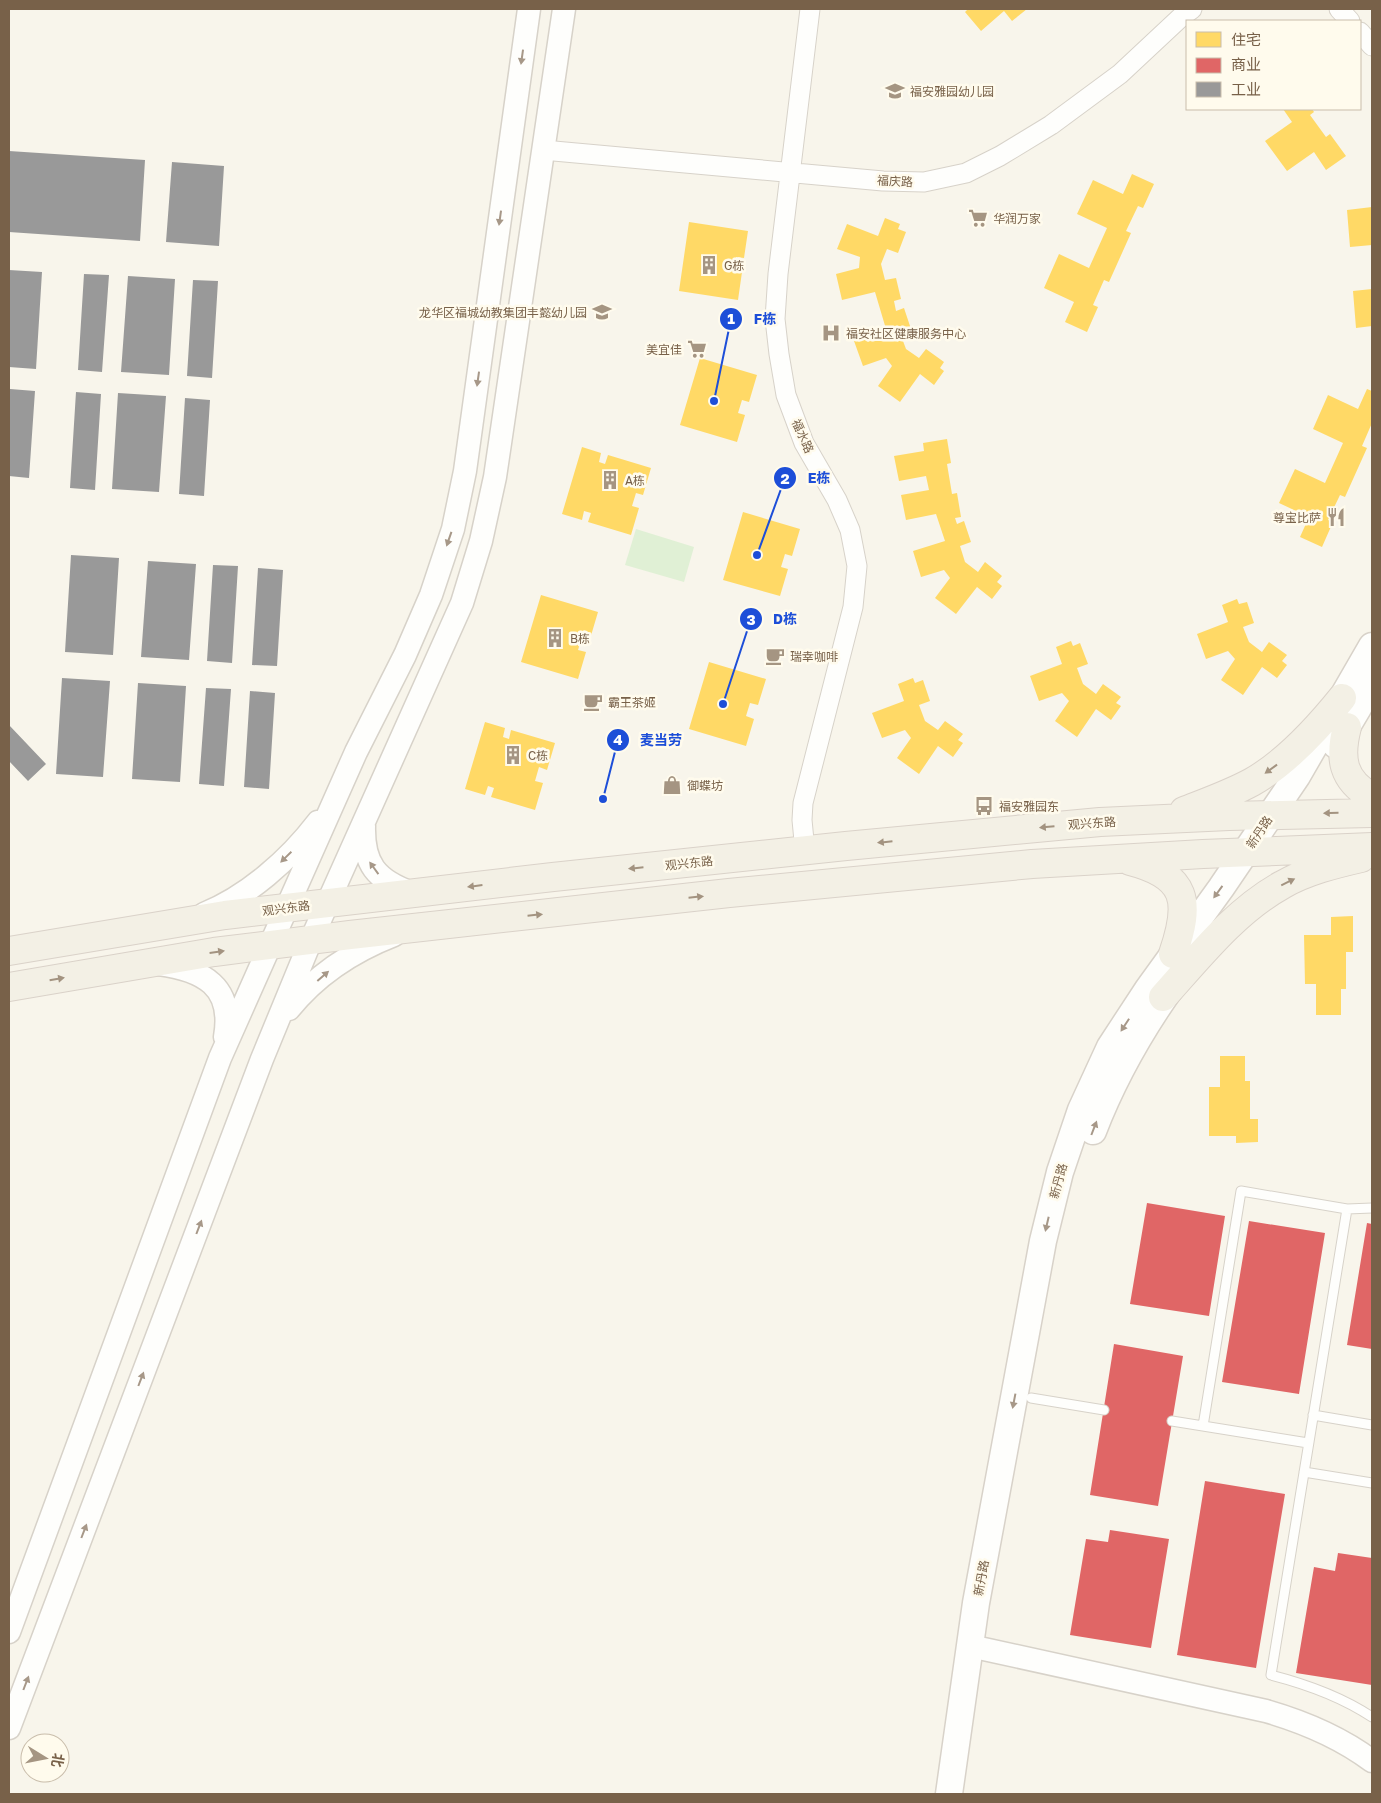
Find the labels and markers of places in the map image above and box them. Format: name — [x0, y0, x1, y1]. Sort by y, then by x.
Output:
school or university icon: 福安雅园幼儿园 — [884, 80, 906, 102]
place label: 福安雅园幼儿园 — [910, 84, 994, 99]
supermarket icon: 华润万家 — [967, 207, 989, 229]
place label: 华润万家 — [993, 211, 1041, 226]
building icon: G栋 — [698, 254, 720, 276]
place label: G栋 — [724, 258, 744, 273]
school or university icon: 龙华区福城幼教集团丰懿幼儿园 — [591, 301, 613, 323]
callout: F栋 — [718, 304, 786, 333]
place label: 龙华区福城幼教集团丰懿幼儿园 — [419, 305, 587, 320]
hospital icon: 福安社区健康服务中心 — [820, 322, 842, 344]
place label: 福安社区健康服务中心 — [846, 326, 966, 341]
supermarket icon: 美宜佳 — [686, 338, 708, 360]
place label: 美宜佳 — [646, 342, 682, 357]
callout: E栋 — [772, 464, 840, 493]
building icon: A栋 — [599, 469, 621, 491]
place label: A栋 — [625, 473, 645, 488]
restaurant icon: 尊宝比萨 — [1325, 506, 1347, 528]
place label: 尊宝比萨 — [1273, 510, 1321, 525]
callout: D栋 — [738, 605, 807, 634]
building icon: B栋 — [544, 627, 566, 649]
place label: B栋 — [570, 631, 590, 646]
cafe icon: 瑞幸咖啡 — [764, 645, 786, 667]
place label: 瑞幸咖啡 — [790, 649, 838, 664]
cafe icon: 霸王茶姬 — [582, 691, 604, 713]
place label: 霸王茶姬 — [608, 695, 656, 710]
callout: 麦当劳 — [605, 725, 692, 754]
building icon: C栋 — [502, 744, 524, 766]
place label: C栋 — [528, 748, 548, 763]
shop icon: 御蝶坊 — [661, 774, 683, 796]
place label: 御蝶坊 — [687, 778, 723, 793]
bus stop icon: 福安雅园东 — [973, 795, 995, 817]
place label: 福安雅园东 — [999, 799, 1059, 814]

